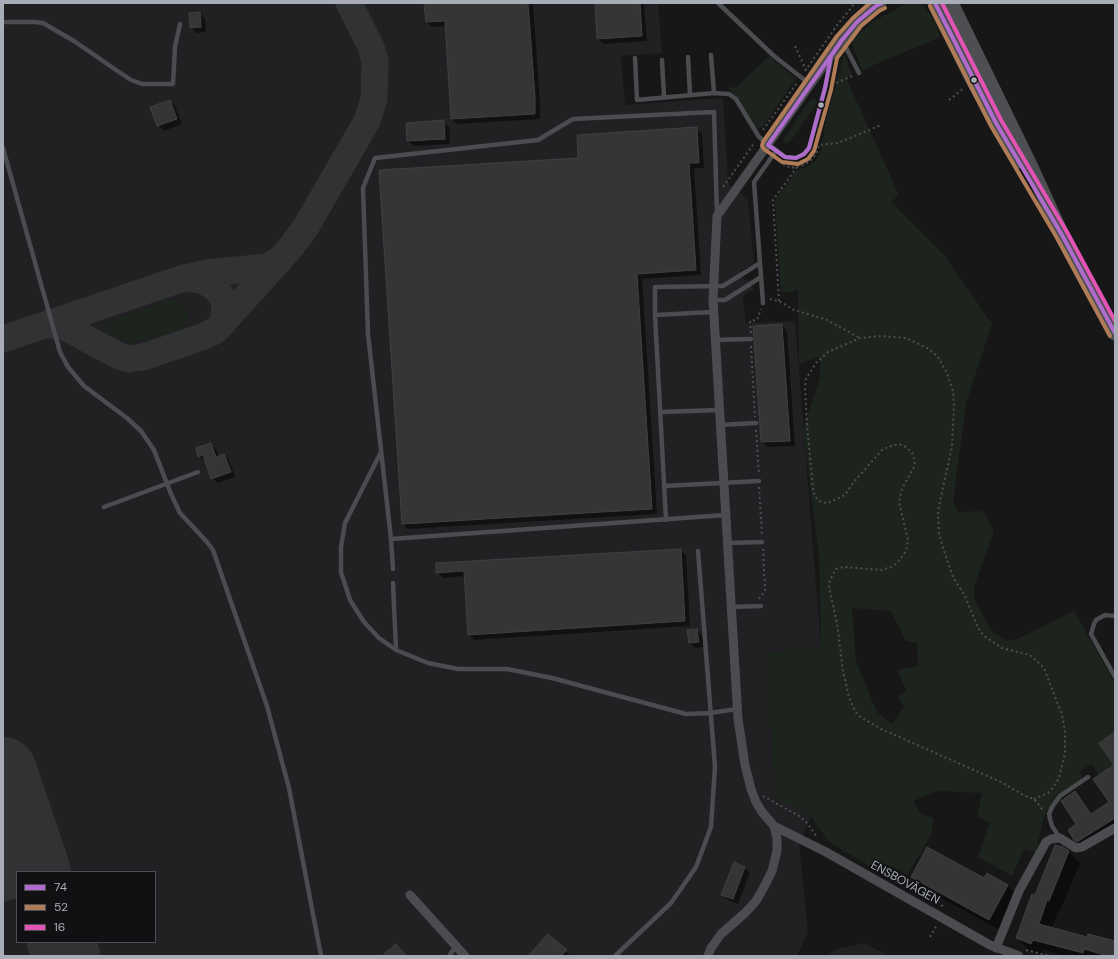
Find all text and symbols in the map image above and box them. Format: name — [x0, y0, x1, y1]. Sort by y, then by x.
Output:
unlabelled marker — [969, 75, 979, 85]
unlabelled marker — [816, 100, 826, 110]
street label: ENSBOVÄGEN — [868, 858, 942, 908]
legend — [16, 871, 156, 943]
text: 74 — [54, 879, 67, 895]
text: 52 — [54, 899, 68, 915]
text: 16 — [54, 919, 65, 935]

